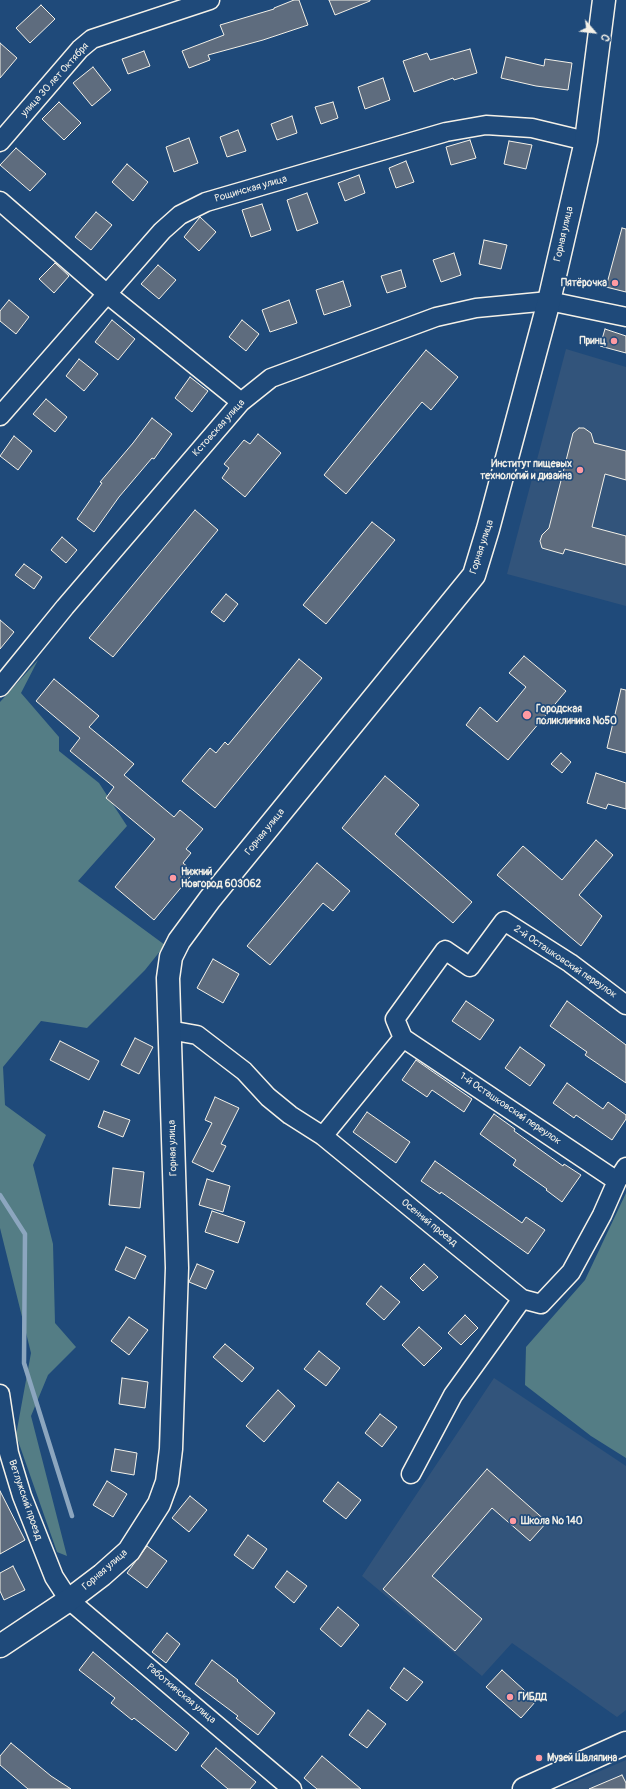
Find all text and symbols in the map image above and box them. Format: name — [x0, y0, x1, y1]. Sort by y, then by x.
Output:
north arrow — [574, 12, 614, 52]
text: С — [598, 32, 612, 44]
street label: улица 30 лет Октября — [19, 41, 91, 119]
street label: Рощинская улица — [214, 173, 288, 205]
street label: Горная улица — [552, 205, 576, 263]
place label: Пятёрочка — [561, 277, 607, 289]
marker: Пятёрочка — [610, 278, 620, 288]
place label: Принц — [580, 335, 606, 347]
marker: Принц — [609, 336, 619, 346]
street label: Кстовская улица — [190, 397, 248, 459]
place label: Институт пищевых технологий и дизайна — [480, 458, 572, 482]
marker: Институт пищевых технологий и дизайна — [575, 465, 585, 475]
street label: Горная улица — [468, 518, 496, 576]
place label: Городская поликлиника №50 — [536, 703, 617, 726]
marker: Городская поликлиника №50 — [521, 709, 533, 721]
street label: Горная улица — [243, 806, 287, 858]
place label: Нижний Новгород 603062 — [181, 866, 261, 890]
marker: Нижний Новгород 603062 — [168, 873, 178, 883]
street label: 2-й Осташковский переулок — [511, 923, 619, 1001]
street label: 1-й Осташковский переулок — [457, 1070, 563, 1148]
street label: Горная улица — [166, 1120, 180, 1176]
street label: Осенний проезд — [399, 1197, 459, 1249]
street label: Ветлужский проезд — [6, 1458, 44, 1542]
place label: Школа № 140 — [521, 1515, 583, 1527]
marker: Школа № 140 — [508, 1516, 518, 1526]
street label: Горная улица — [80, 1547, 130, 1593]
street label: Работкинская улица — [144, 1662, 218, 1726]
place label: ГИБДД — [518, 1691, 547, 1703]
marker: ГИБДД — [505, 1692, 515, 1702]
place label: Музей Шаляпина — [547, 1752, 617, 1764]
marker: Музей Шаляпина — [534, 1753, 544, 1763]

